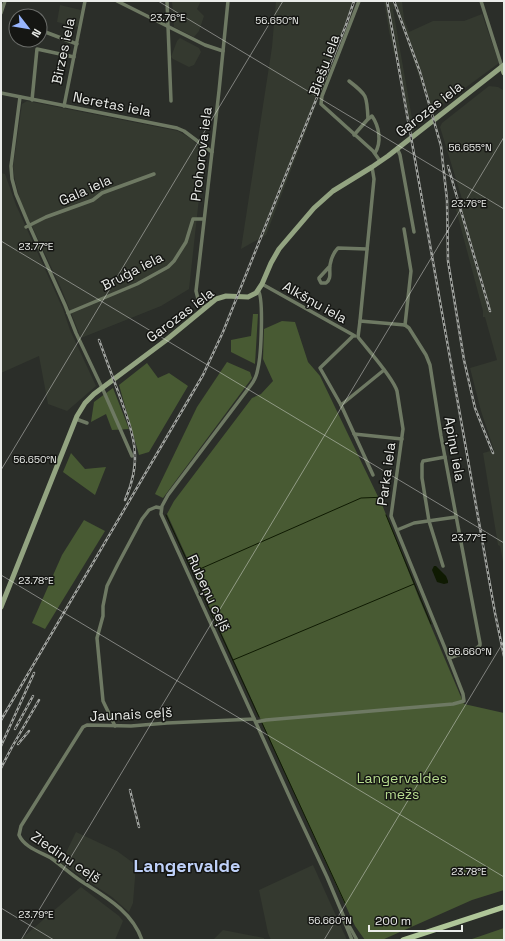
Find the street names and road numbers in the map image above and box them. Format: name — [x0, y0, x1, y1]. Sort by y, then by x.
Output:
street label: Birzes iela — [47, 16, 79, 86]
street label: Biešu iela — [305, 32, 343, 98]
street label: Garozas iela — [392, 77, 466, 141]
street label: Neretas iela — [71, 88, 153, 120]
street label: Prohorova iela — [186, 106, 216, 202]
street label: Gala iela — [56, 170, 114, 210]
street label: Bruģa iela — [98, 248, 166, 294]
street label: Alkšņu iela — [280, 277, 350, 327]
street label: Garozas iela — [143, 284, 217, 346]
street label: Apiņu iela — [440, 415, 470, 483]
street label: Parka iela — [373, 441, 399, 507]
street label: Rubeņu ceļš — [183, 552, 235, 634]
street label: Jaunais ceļš — [89, 703, 173, 725]
street label: Ziediņu ceļš — [28, 827, 104, 887]

